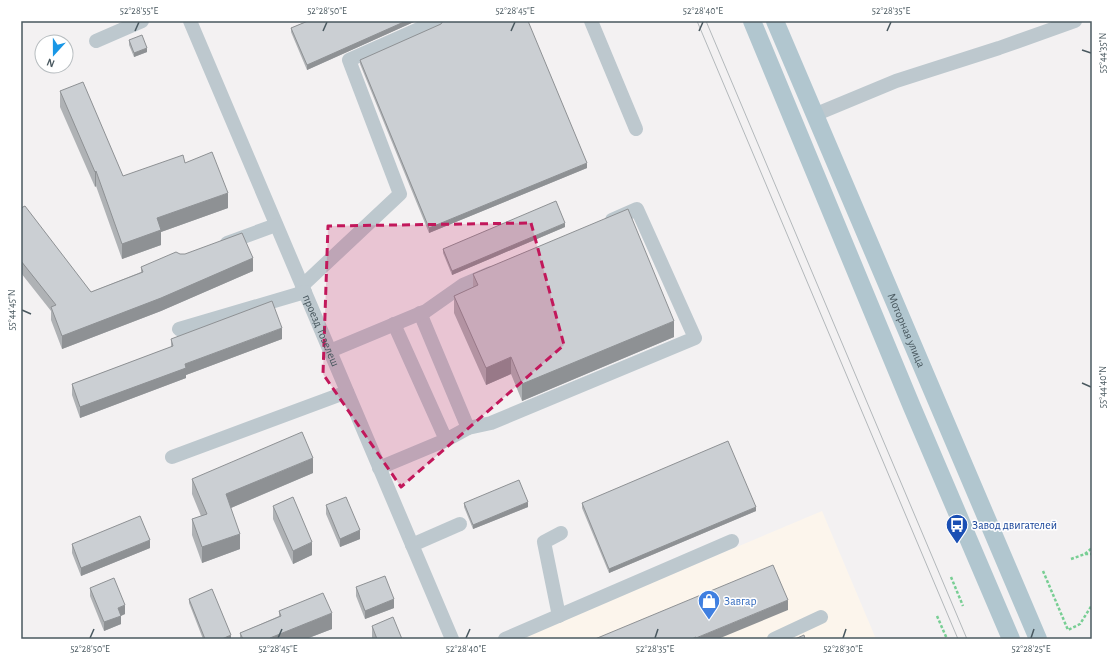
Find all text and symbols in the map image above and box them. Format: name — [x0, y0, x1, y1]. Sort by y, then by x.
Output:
text: 52°28'55"E — [120, 6, 158, 16]
text: 52°28'50"E — [307, 6, 347, 16]
text: 52°28'45"E — [495, 6, 535, 16]
text: 52°28'40"E — [683, 6, 723, 16]
text: 52°28'35"E — [872, 6, 910, 16]
text: 55°44'35"N — [1098, 33, 1108, 73]
north arrow — [34, 34, 74, 74]
text: N — [45, 56, 56, 69]
text: 55°44'45"N — [7, 289, 17, 331]
street label: Моторная улица — [886, 291, 928, 369]
street label: проезд Тозелеш — [301, 292, 342, 368]
text: 55°44'40"N — [1098, 366, 1108, 408]
bus stop icon: Завод двигателей — [944, 512, 970, 545]
place label: Завод двигателей — [972, 519, 1057, 531]
shop icon: Завгар — [696, 588, 722, 621]
place label: Завгар — [724, 595, 757, 607]
text: 52°28'50"E — [70, 644, 110, 654]
text: 52°28'45"E — [258, 644, 298, 654]
text: 52°28'40"E — [446, 644, 486, 654]
text: 52°28'35"E — [636, 644, 674, 654]
text: 52°28'30"E — [823, 644, 863, 654]
text: 52°28'25"E — [1012, 644, 1051, 654]

